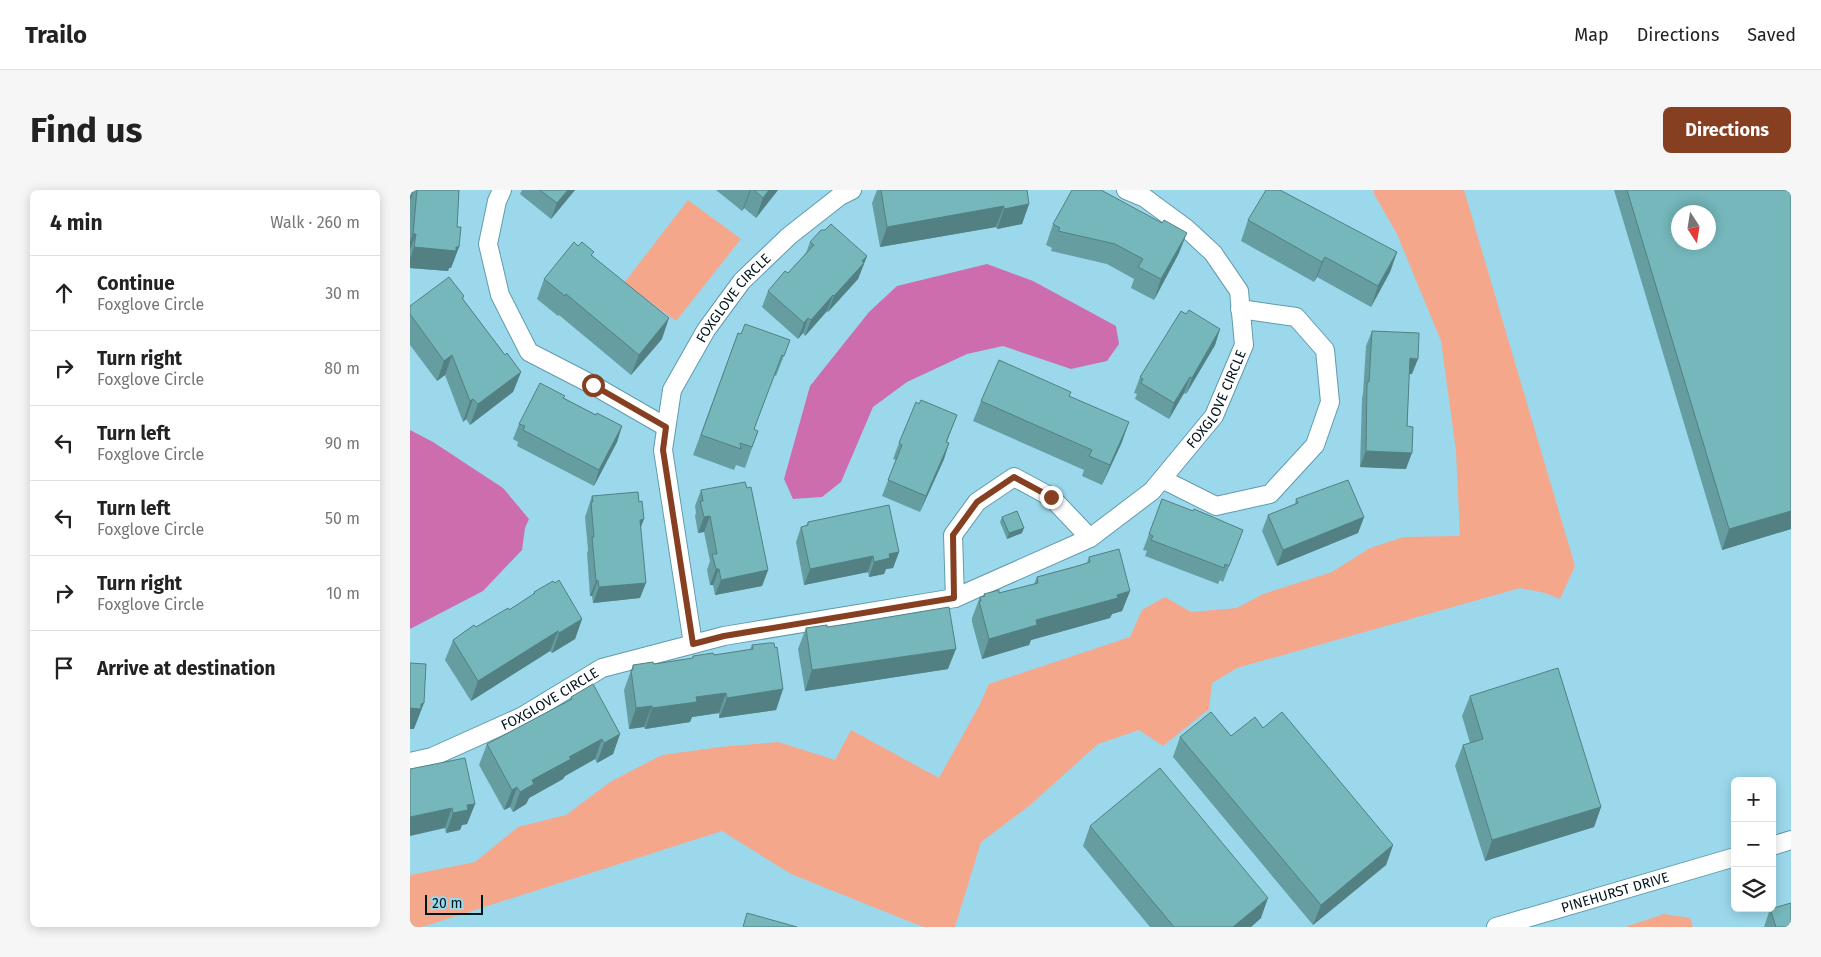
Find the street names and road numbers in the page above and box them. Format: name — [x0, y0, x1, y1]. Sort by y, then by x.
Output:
street label: FOXGLOVE CIRCLE — [693, 250, 774, 346]
street label: FOXGLOVE CIRCLE — [1183, 347, 1250, 452]
street label: FOXGLOVE CIRCLE — [498, 664, 602, 734]
street label: PINEHURST DRIVE — [1559, 869, 1671, 916]

